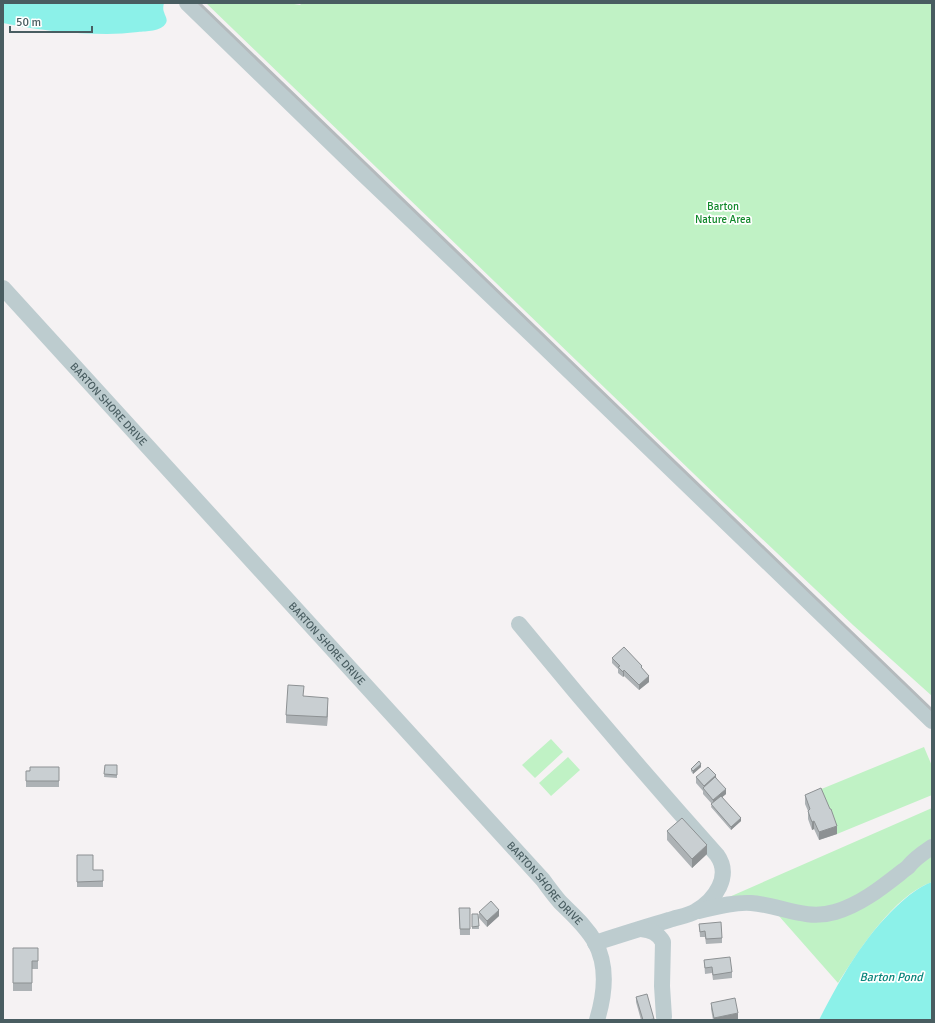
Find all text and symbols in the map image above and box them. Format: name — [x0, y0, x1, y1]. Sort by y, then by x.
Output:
scale bar — [10, 8, 92, 34]
text: 50 m — [16, 15, 41, 30]
park label: Barton Nature Area — [695, 200, 752, 226]
street label: BARTON SHORE DRIVE — [68, 360, 150, 448]
street label: BARTON SHORE DRIVE — [286, 599, 368, 688]
street label: BARTON SHORE DRIVE — [504, 839, 586, 928]
water label: Barton Pond — [859, 970, 924, 985]

